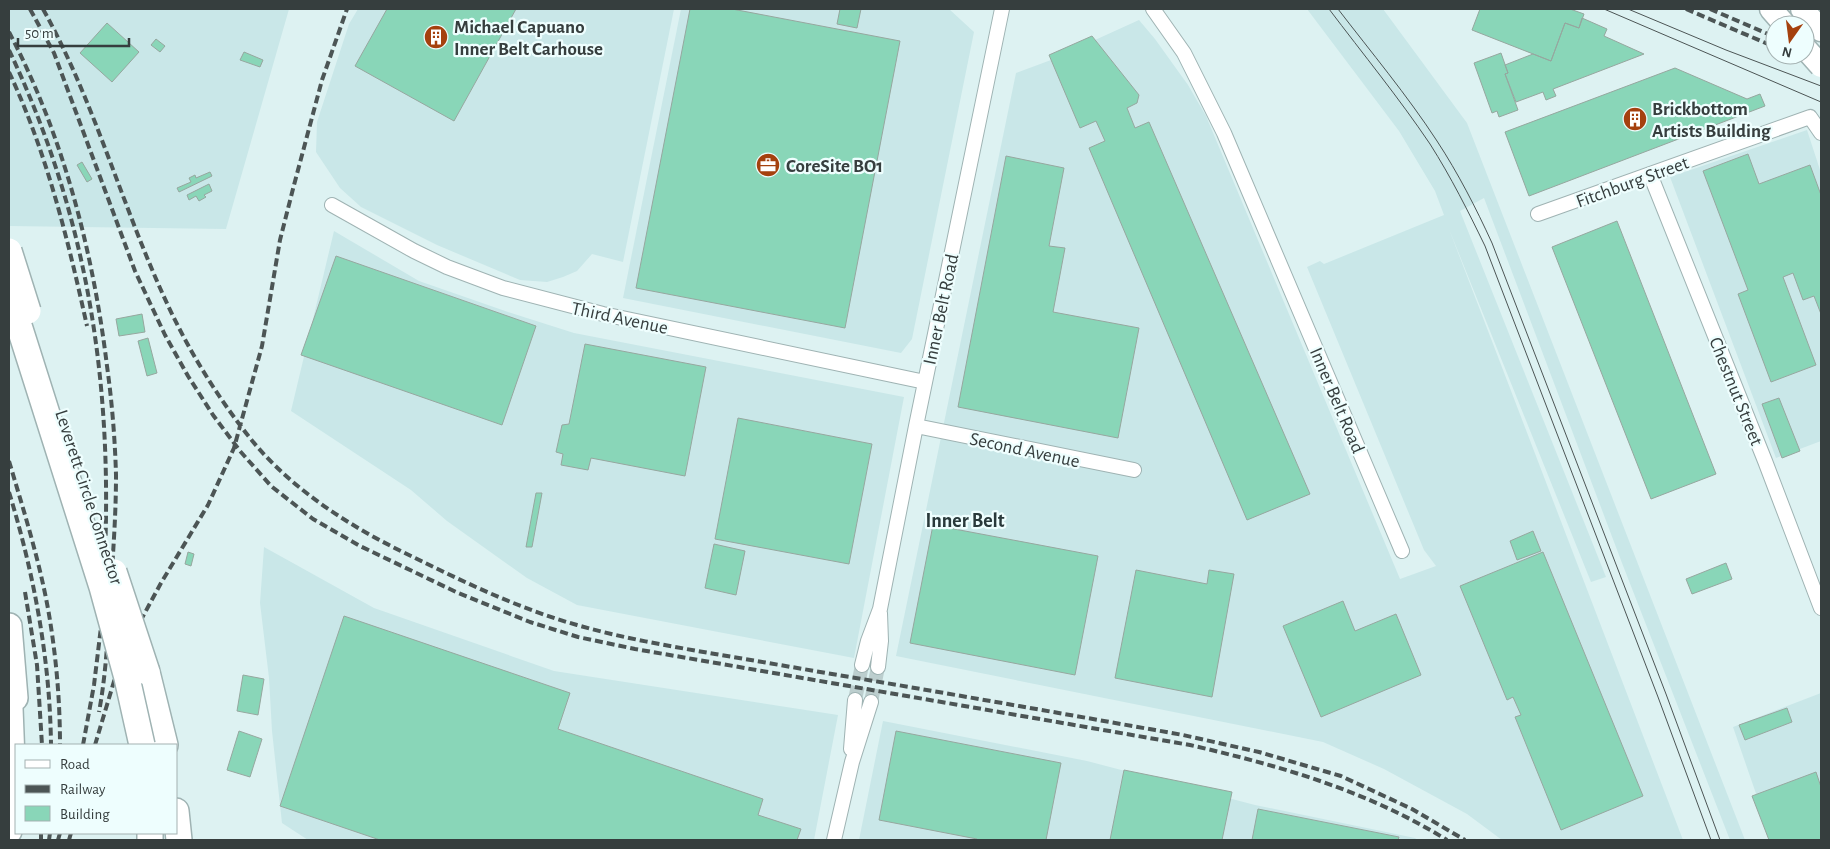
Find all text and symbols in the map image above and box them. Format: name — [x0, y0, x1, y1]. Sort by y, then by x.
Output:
scale bar — [18, 15, 129, 47]
north arrow — [1765, 15, 1815, 65]
place label: Michael Capuano Inner Belt Carhouse — [454, 18, 603, 59]
building icon: Michael Capuano Inner Belt Carhouse — [423, 24, 449, 50]
text: 50 m — [25, 26, 54, 41]
text: N — [1781, 44, 1794, 60]
place label: Brickbottom Artists Building — [1652, 100, 1771, 141]
building icon: Brickbottom Artists Building — [1622, 106, 1648, 132]
office icon: CoreSite BO1 — [755, 152, 781, 178]
street label: Fitchburg Street — [1574, 153, 1691, 212]
place label: CoreSite BO1 — [786, 157, 883, 176]
street label: Inner Belt Road — [920, 252, 963, 366]
street label: Third Avenue — [570, 299, 670, 338]
street label: Chestnut Street — [1705, 335, 1766, 448]
street label: Inner Belt Road — [1306, 345, 1367, 456]
street label: Leverett Circle Connector — [51, 408, 126, 587]
street label: Second Avenue — [968, 430, 1081, 471]
district label: Inner Belt — [925, 511, 1005, 531]
legend — [15, 744, 178, 834]
text: Road — [60, 757, 90, 772]
text: Railway — [60, 782, 106, 797]
text: Building — [60, 807, 110, 822]

